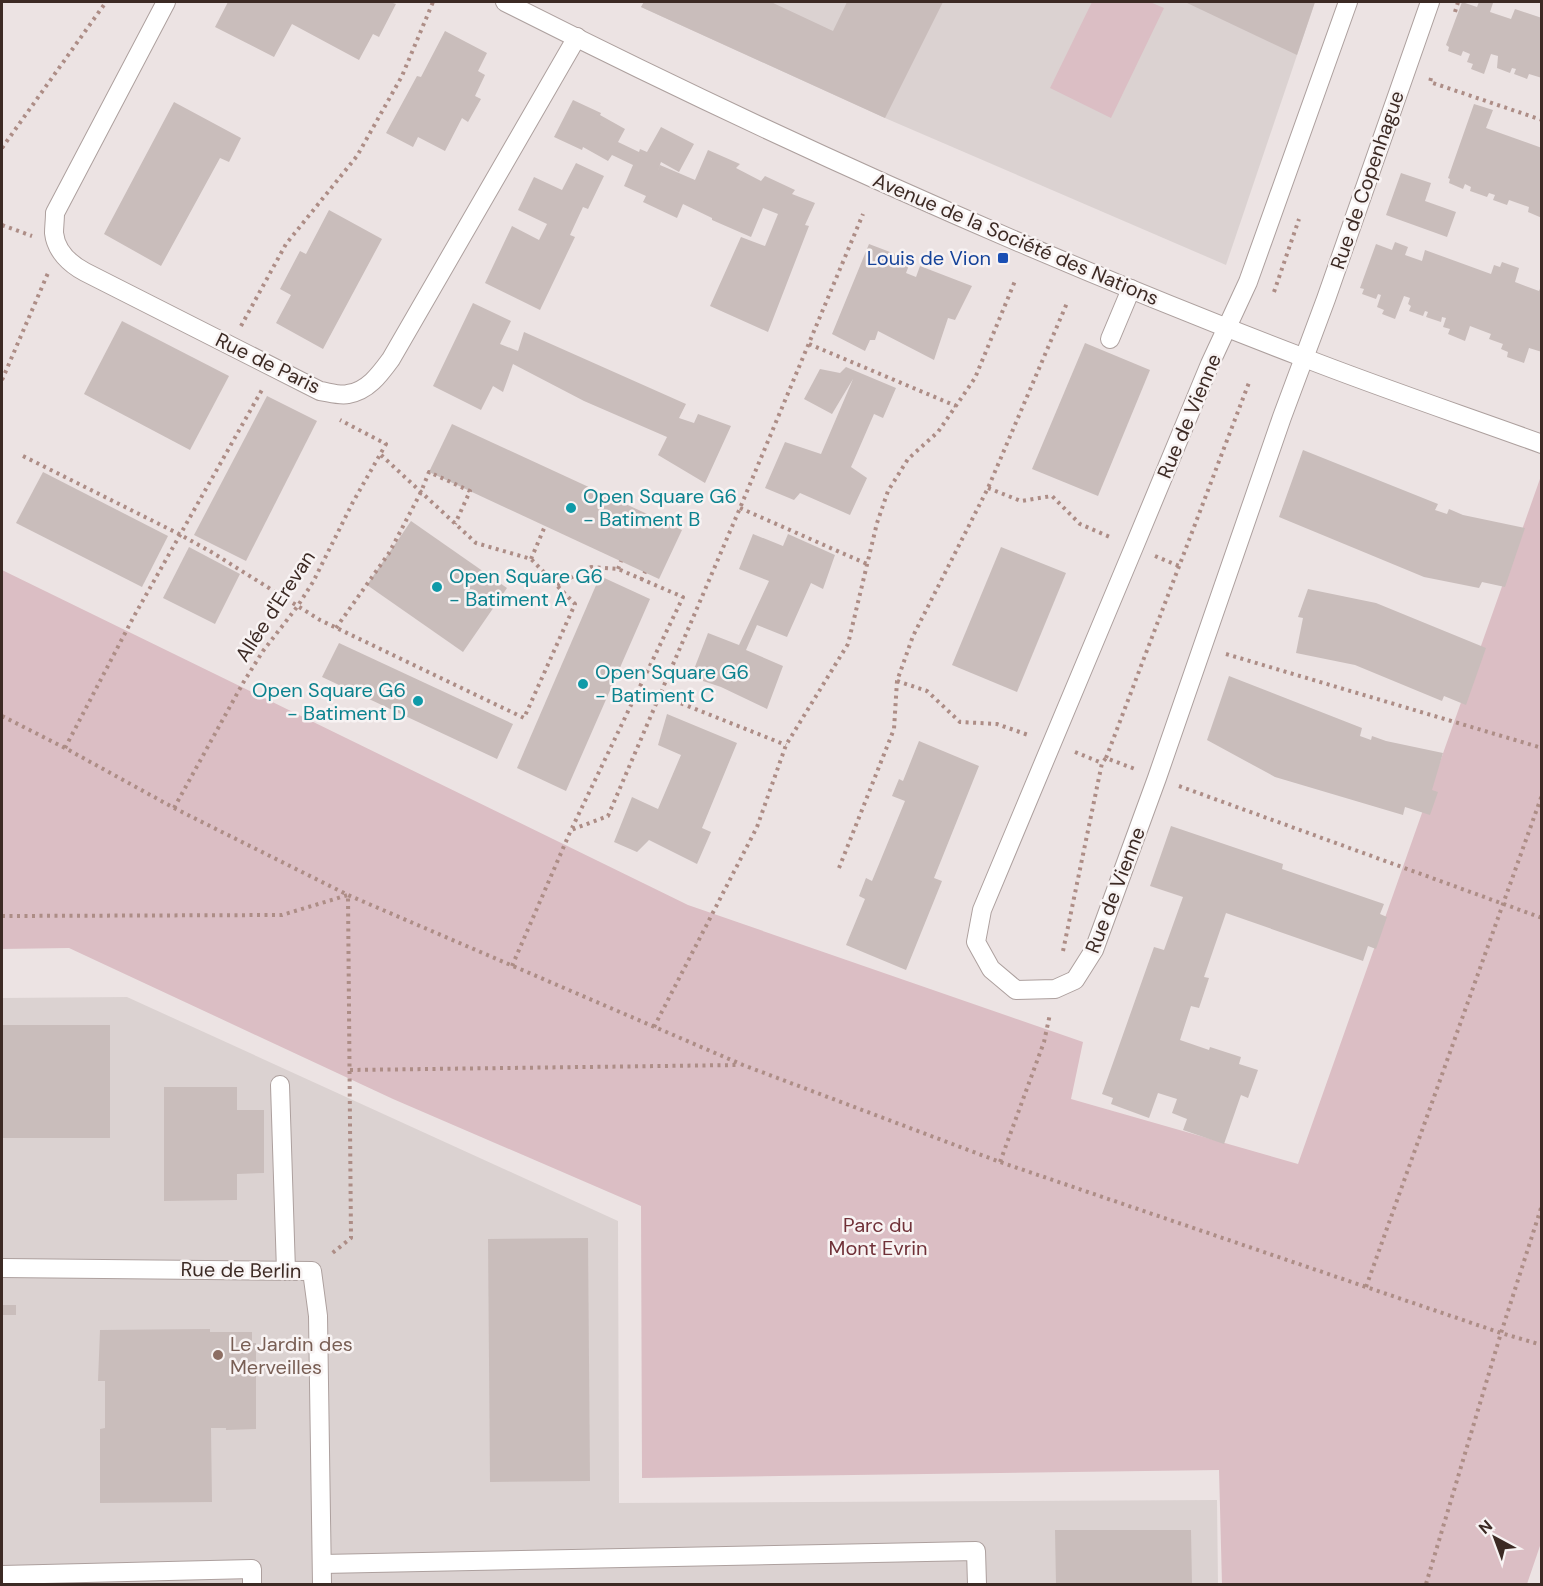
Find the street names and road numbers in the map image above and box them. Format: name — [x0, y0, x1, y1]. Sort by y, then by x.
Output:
street label: Rue de Copenhague — [1324, 87, 1410, 273]
street label: Avenue de la Société des Nations — [869, 167, 1163, 311]
street label: Rue de Paris — [211, 326, 325, 400]
street label: Rue de Vienne — [1151, 350, 1227, 482]
street label: Allée d'Erevan — [229, 545, 321, 667]
street label: Rue de Vienne — [1079, 823, 1151, 957]
street label: Rue de Berlin — [180, 1256, 302, 1284]

